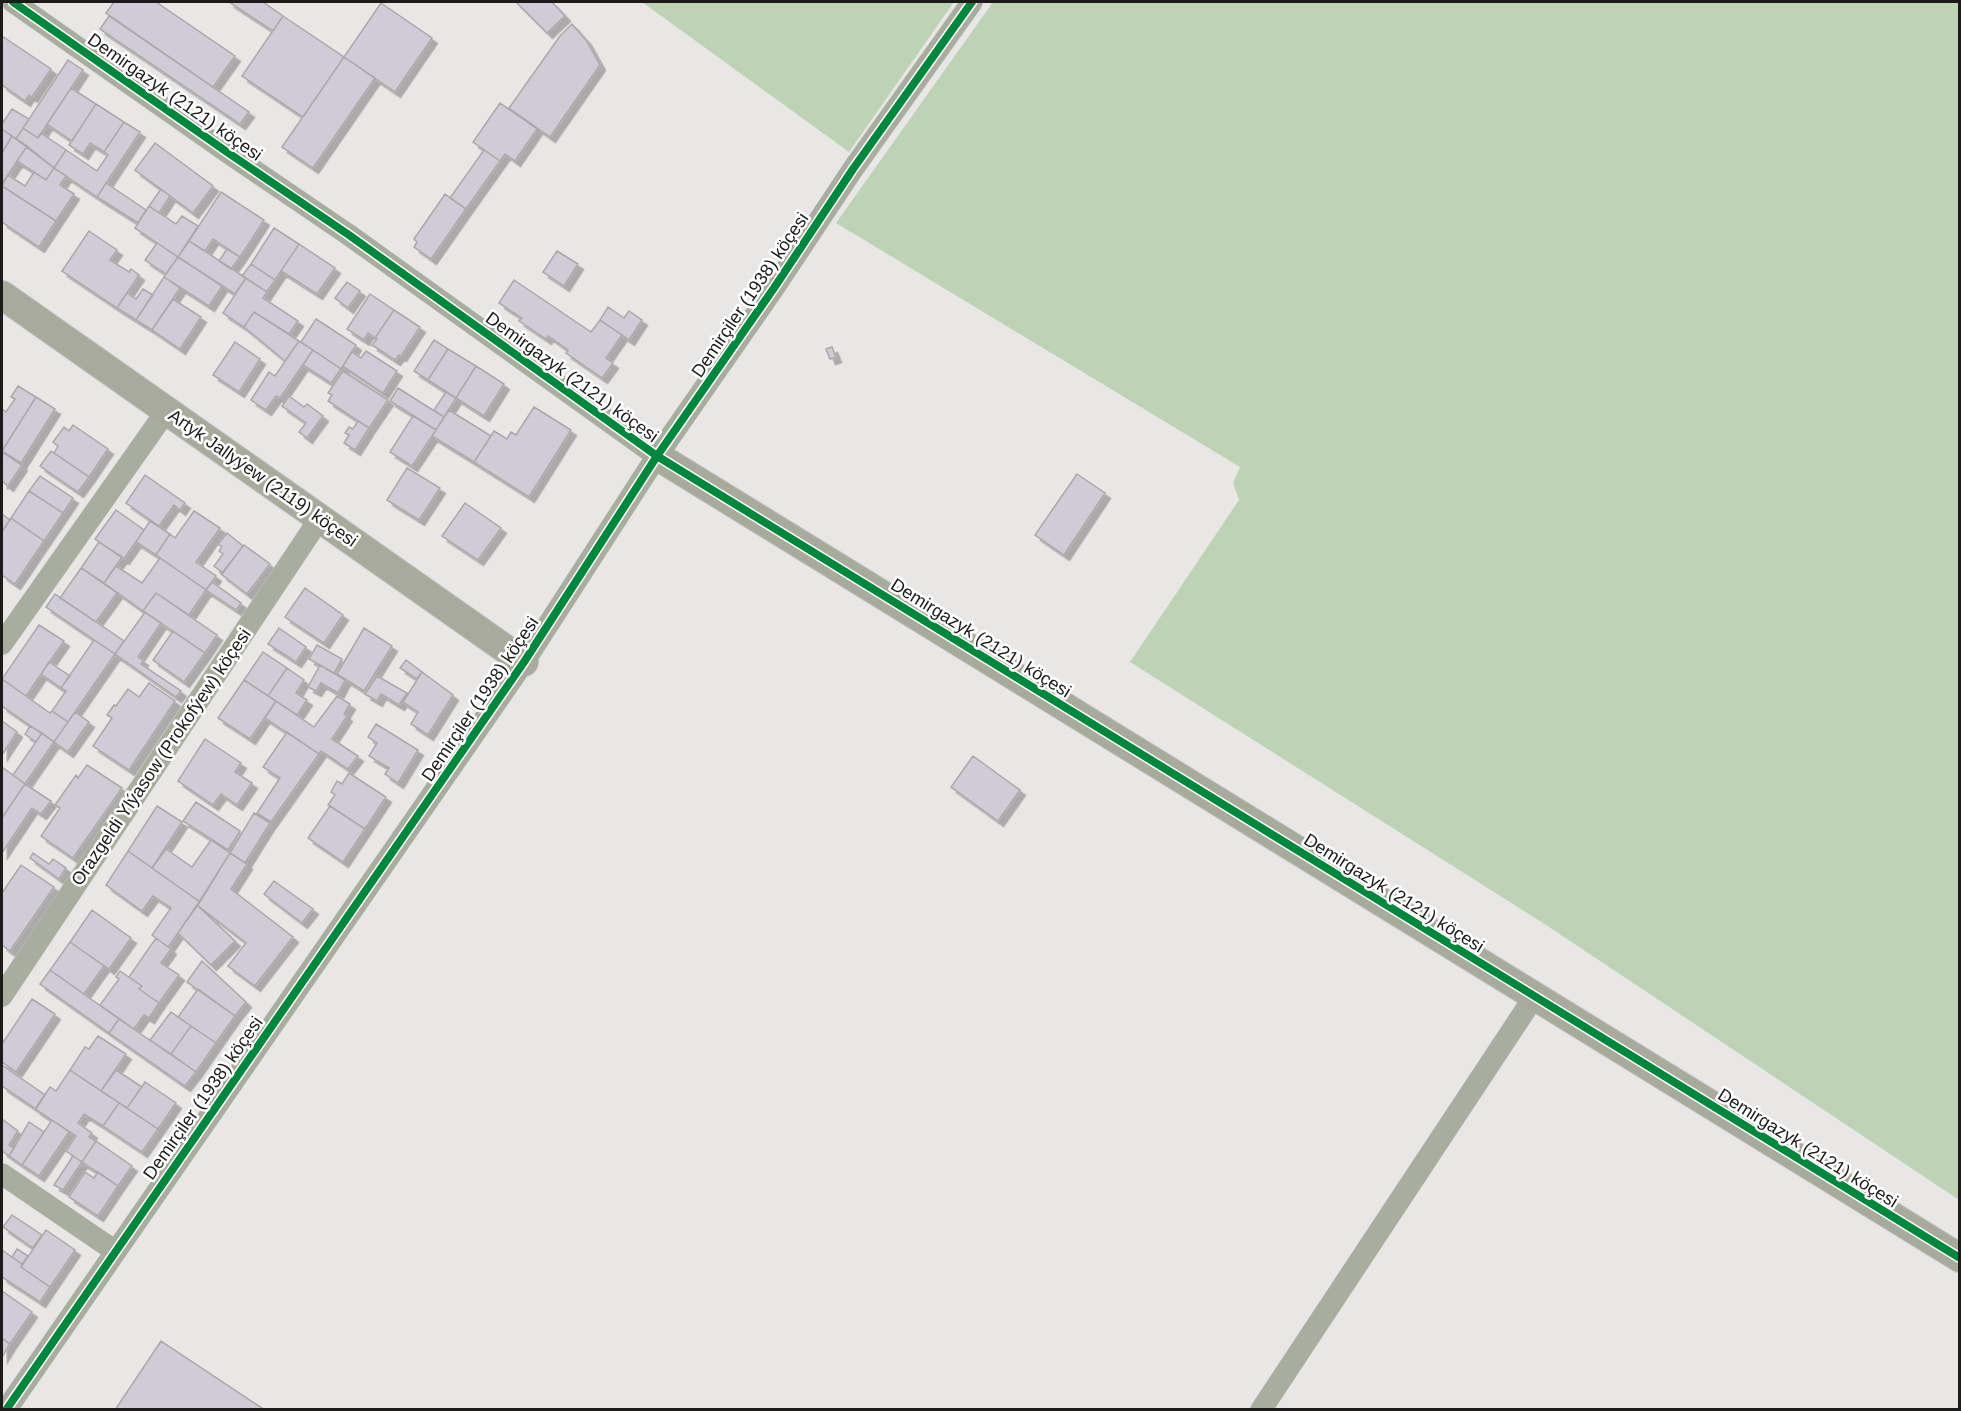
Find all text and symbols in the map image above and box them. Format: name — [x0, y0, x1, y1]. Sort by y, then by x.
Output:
street label: Demirgazyk (2121) köçesi — [84, 29, 266, 165]
street label: Demirçiler (1938) köçesi — [687, 209, 813, 381]
street label: Demirgazyk (2121) köçesi — [482, 308, 662, 446]
street label: Artyk Jallyýew (2119) köçesi — [165, 405, 361, 551]
street label: Demirgazyk (2121) köçesi — [887, 574, 1075, 702]
street label: Demirçiler (1938) köçesi — [417, 613, 543, 785]
street label: Orazgeldi Ylýasow (Prokofýew) köçesi — [67, 625, 255, 889]
street label: Demirgazyk (2121) köçesi — [1300, 829, 1488, 957]
street label: Demirçiler (1938) köçesi — [139, 1013, 267, 1183]
street label: Demirgazyk (2121) köçesi — [1714, 1084, 1902, 1212]

